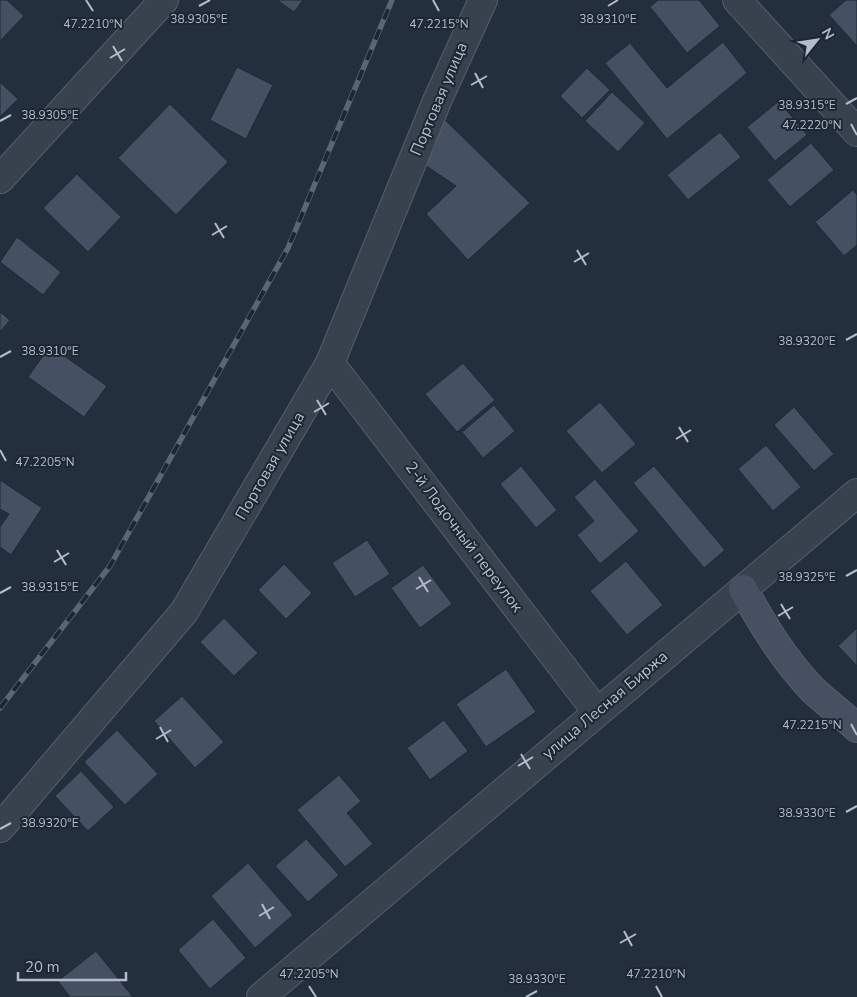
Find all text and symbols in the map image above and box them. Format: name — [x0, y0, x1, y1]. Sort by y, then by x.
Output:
text: 38.9305°E — [170, 11, 228, 27]
text: 38.9310°E — [579, 11, 637, 27]
north arrow — [792, 15, 842, 65]
text: 47.2210°N — [63, 16, 123, 32]
text: 47.2215°N — [409, 16, 469, 32]
text: N — [817, 24, 839, 43]
street label: Портовая улица — [405, 39, 473, 159]
text: 38.9315°E — [778, 97, 836, 113]
text: 38.9305°E — [21, 107, 79, 123]
text: 47.2220°N — [782, 117, 842, 133]
text: 38.9320°E — [778, 333, 836, 349]
text: 38.9310°E — [21, 343, 79, 359]
street label: Портовая улица — [230, 408, 310, 524]
text: 47.2205°N — [15, 454, 75, 470]
street label: 2-й Лодочный переулок — [400, 457, 528, 617]
text: 38.9325°E — [778, 569, 836, 585]
text: 38.9315°E — [21, 579, 79, 595]
street label: улица Лесная Биржа — [537, 646, 673, 764]
text: 47.2215°N — [782, 717, 842, 733]
text: 38.9330°E — [778, 805, 836, 821]
text: 38.9320°E — [21, 815, 79, 831]
scale bar — [18, 950, 125, 982]
text: 20 m — [25, 957, 60, 977]
text: 47.2205°N — [279, 966, 339, 982]
text: 47.2210°N — [626, 966, 686, 982]
text: 38.9330°E — [508, 971, 566, 987]

